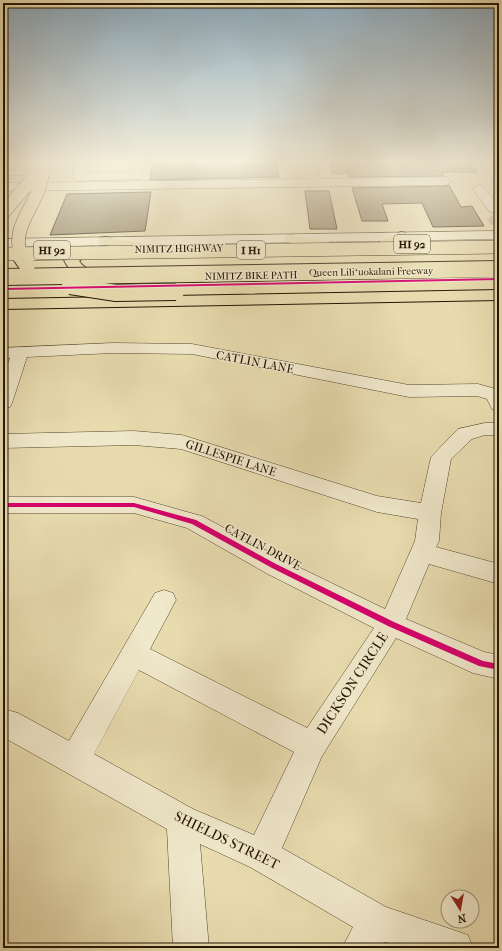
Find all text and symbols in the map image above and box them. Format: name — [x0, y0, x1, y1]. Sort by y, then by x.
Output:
road number: HI 92 — [394, 235, 430, 253]
road number: HI 92 — [34, 241, 70, 259]
road number: I H1 — [237, 241, 265, 259]
street label: NIMITZ HIGHWAY — [134, 242, 225, 256]
street label: Queen Liliʻuokalani Freeway — [309, 265, 434, 279]
street label: NIMITZ BIKE PATH — [205, 269, 298, 283]
street label: CATLIN LANE — [215, 348, 295, 376]
street label: GILLESPIE LANE — [184, 437, 278, 479]
street label: CATLIN DRIVE — [222, 521, 304, 573]
street label: DICKSON CIRCLE — [313, 629, 392, 737]
street label: SHIELDS STREET — [171, 808, 283, 874]
north arrow — [440, 889, 480, 929]
text: N — [456, 911, 467, 926]

